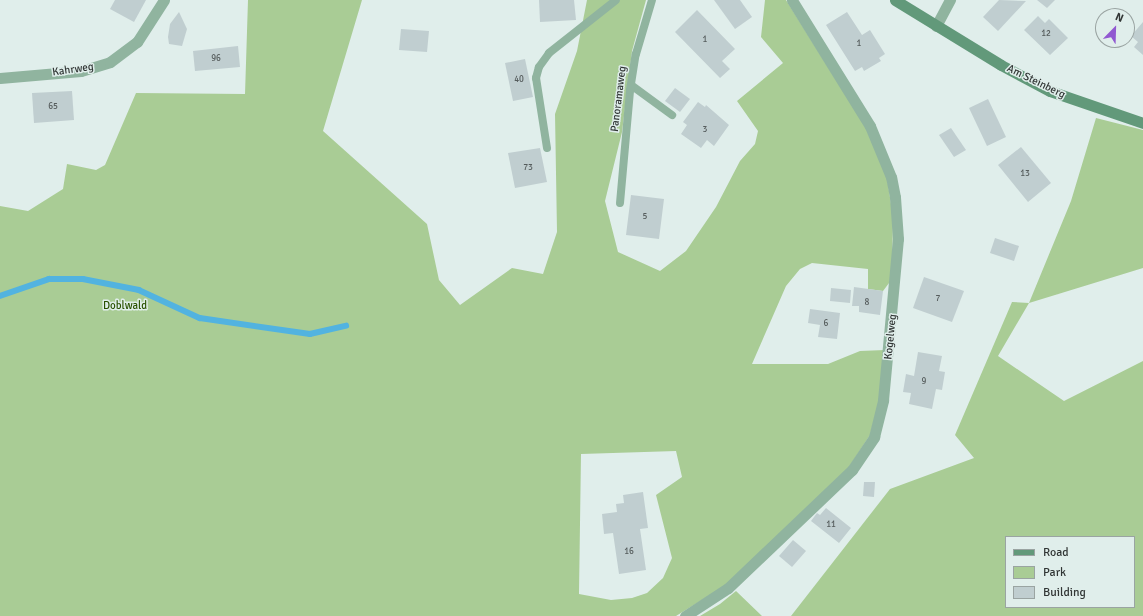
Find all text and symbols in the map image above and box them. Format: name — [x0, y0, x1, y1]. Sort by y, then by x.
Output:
north arrow — [1095, 8, 1135, 48]
text: N — [1113, 10, 1126, 25]
house number: 12 — [1041, 29, 1051, 39]
house number: 1 — [703, 35, 707, 45]
house number: 1 — [857, 39, 861, 49]
house number: 96 — [211, 54, 221, 64]
street label: Kahrweg — [52, 61, 94, 79]
street label: Am Steinberg — [1005, 62, 1067, 102]
street label: Panoramaweg — [608, 65, 630, 133]
house number: 40 — [514, 75, 524, 85]
house number: 65 — [48, 102, 58, 112]
house number: 3 — [703, 125, 707, 135]
house number: 73 — [523, 163, 533, 173]
house number: 13 — [1020, 169, 1030, 179]
house number: 5 — [643, 212, 647, 222]
house number: 7 — [936, 294, 940, 304]
house number: 8 — [865, 298, 869, 308]
park label: Doblwald — [103, 299, 147, 313]
street label: Kogelweg — [882, 314, 900, 360]
house number: 6 — [824, 319, 828, 329]
house number: 9 — [922, 377, 926, 387]
house number: 11 — [826, 520, 836, 530]
legend — [1005, 536, 1135, 608]
text: Road — [1043, 545, 1069, 560]
house number: 16 — [624, 547, 634, 557]
text: Park — [1043, 565, 1066, 580]
text: Building — [1043, 585, 1086, 600]

